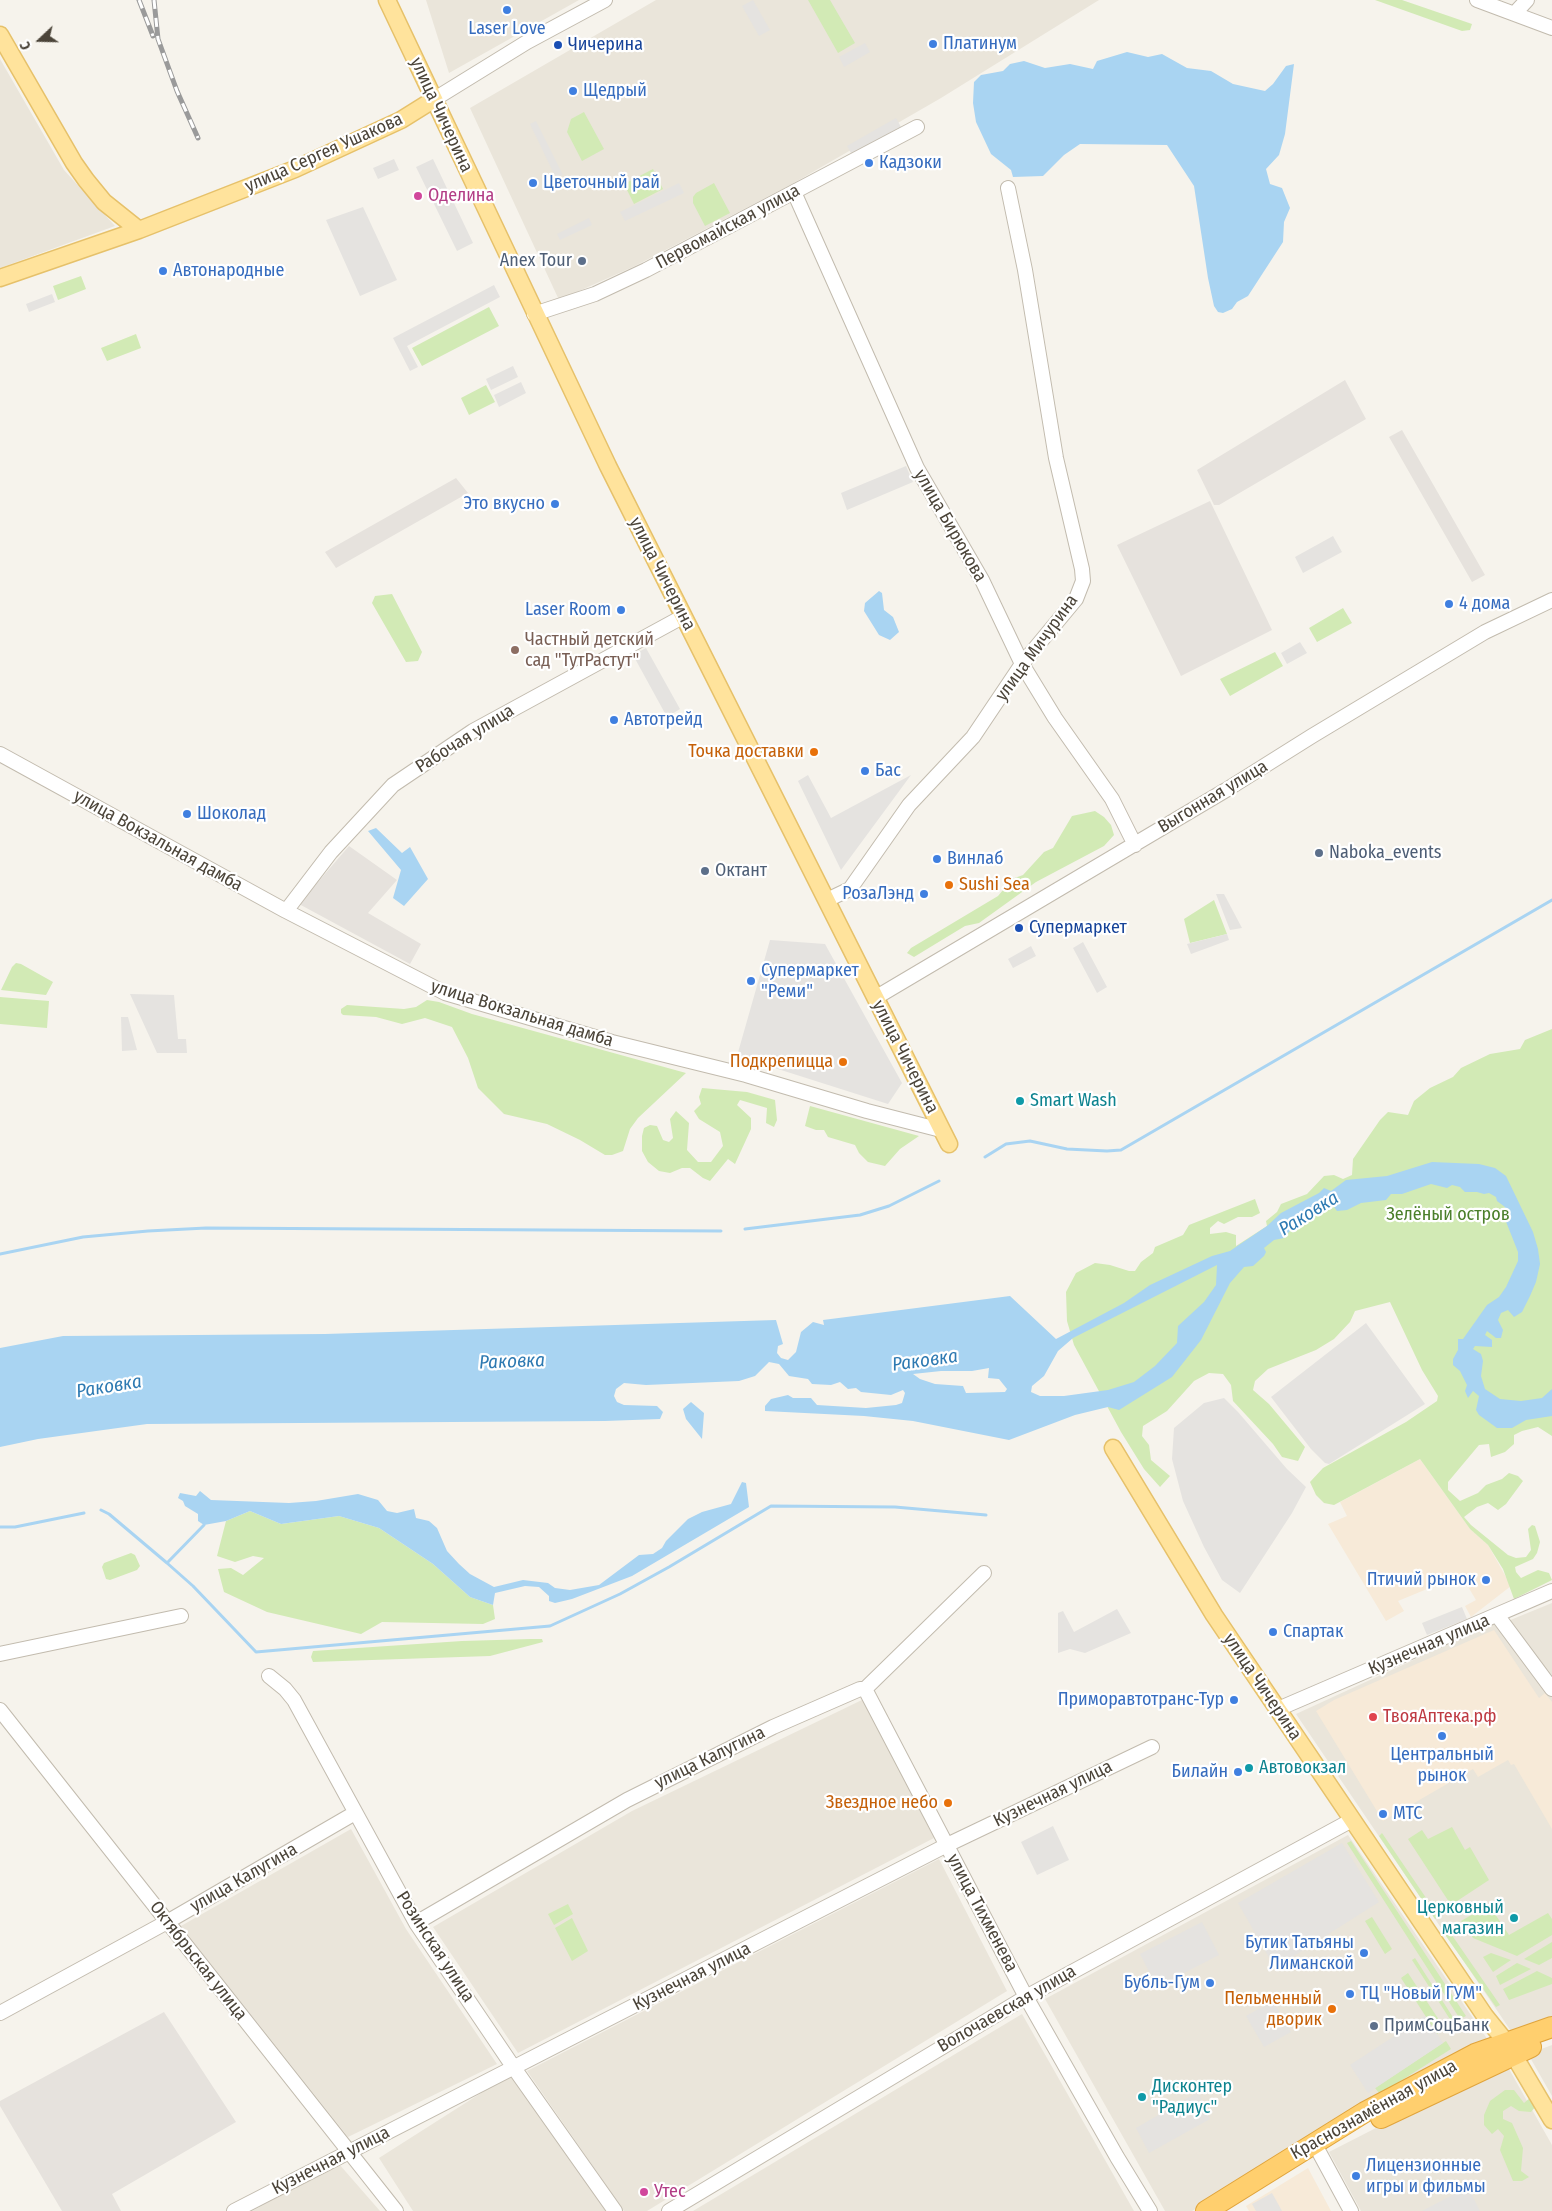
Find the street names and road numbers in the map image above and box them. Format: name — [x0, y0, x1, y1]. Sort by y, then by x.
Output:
street label: улица Чичерина — [405, 54, 477, 176]
street label: улица Сергея Ушакова — [242, 108, 406, 198]
street label: Первомайская улица — [652, 180, 804, 274]
street label: улица Бирюкова — [909, 466, 991, 586]
street label: улица Чичерина — [624, 514, 700, 634]
street label: улица Мичурина — [991, 591, 1083, 705]
street label: Рабочая улица — [412, 700, 518, 778]
street label: Выгонная улица — [1154, 756, 1272, 838]
street label: улица Вокзальная дамба — [70, 786, 246, 896]
street label: улица Вокзальная дамба — [428, 976, 616, 1052]
street label: улица Чичерина — [867, 997, 943, 1117]
street label: Кузнечная улица — [1365, 1610, 1493, 1680]
street label: улица Чичерина — [1218, 1629, 1306, 1745]
street label: улица Калугина — [651, 1722, 769, 1794]
street label: Кузнечная улица — [990, 1756, 1116, 1832]
street label: улица Калугина — [187, 1839, 301, 1917]
street label: улица Тихменева — [942, 1850, 1022, 1976]
street label: Розинская улица — [391, 1887, 479, 2007]
street label: Октябрьская улица — [145, 1897, 251, 2025]
street label: Кузнечная улица — [629, 1938, 755, 2016]
street label: Волочаевская улица — [934, 1961, 1080, 2057]
street label: Краснознамённая улица — [1287, 2055, 1461, 2165]
street label: Кузнечная улица — [268, 2122, 394, 2200]

